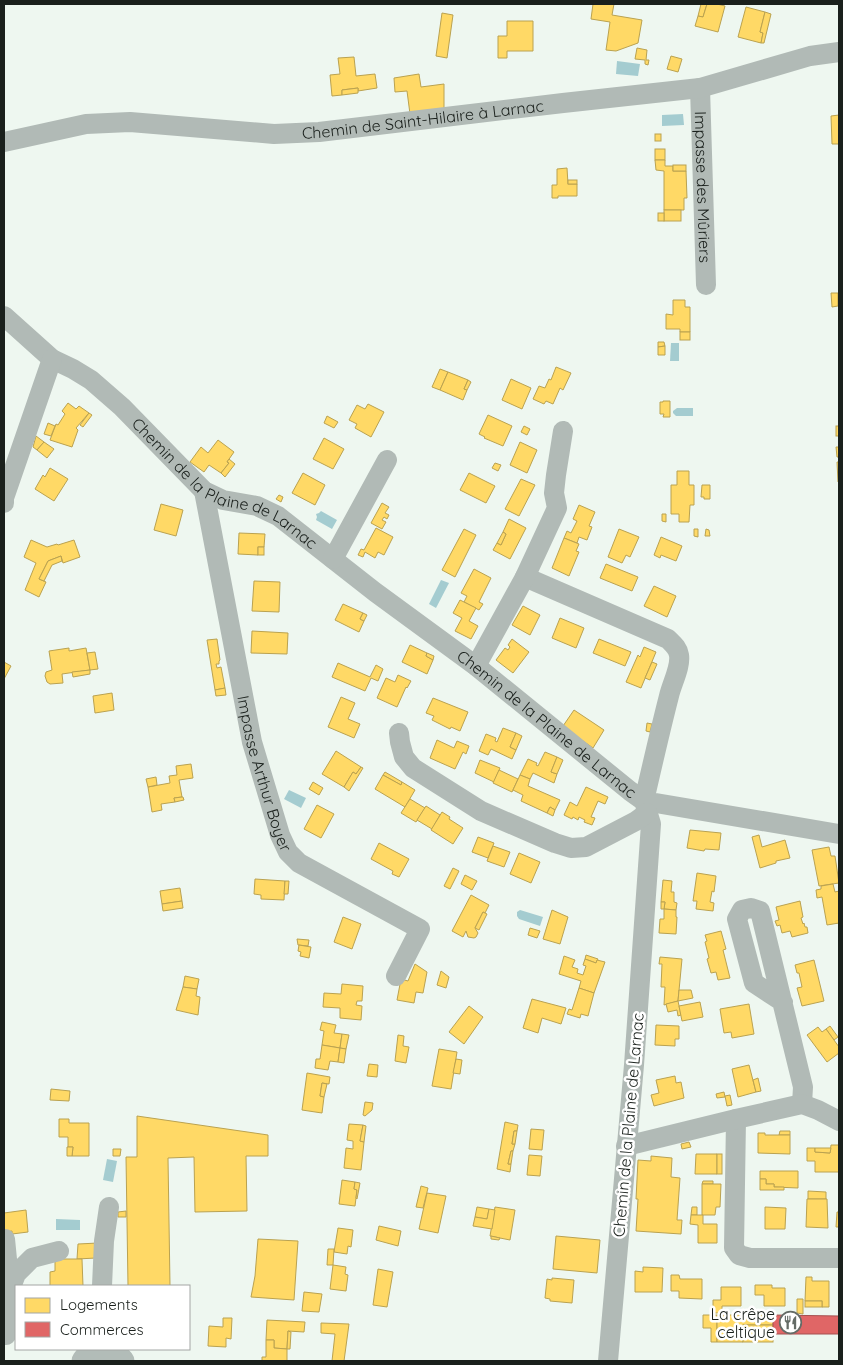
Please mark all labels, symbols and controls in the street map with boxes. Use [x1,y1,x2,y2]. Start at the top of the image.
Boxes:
street label: Chemin de Saint-Hilaire à Larnac [301,95,545,143]
street label: Impasse des Mûriers [691,111,715,263]
street label: Chemin de la Plaine de Larnac [128,413,321,553]
street label: Chemin de la Plaine de Larnac [453,646,640,802]
street label: Impasse Arthur Boyer [233,694,296,855]
street label: Chemin de la Plaine de Larnac [608,1012,648,1238]
legend [15,1285,190,1350]
text: Logements [60,1295,138,1314]
place label: La crêpe celtique [711,1304,775,1342]
restaurant icon: La crêpe celtique [779,1311,803,1335]
text: Commerces [60,1320,143,1339]

